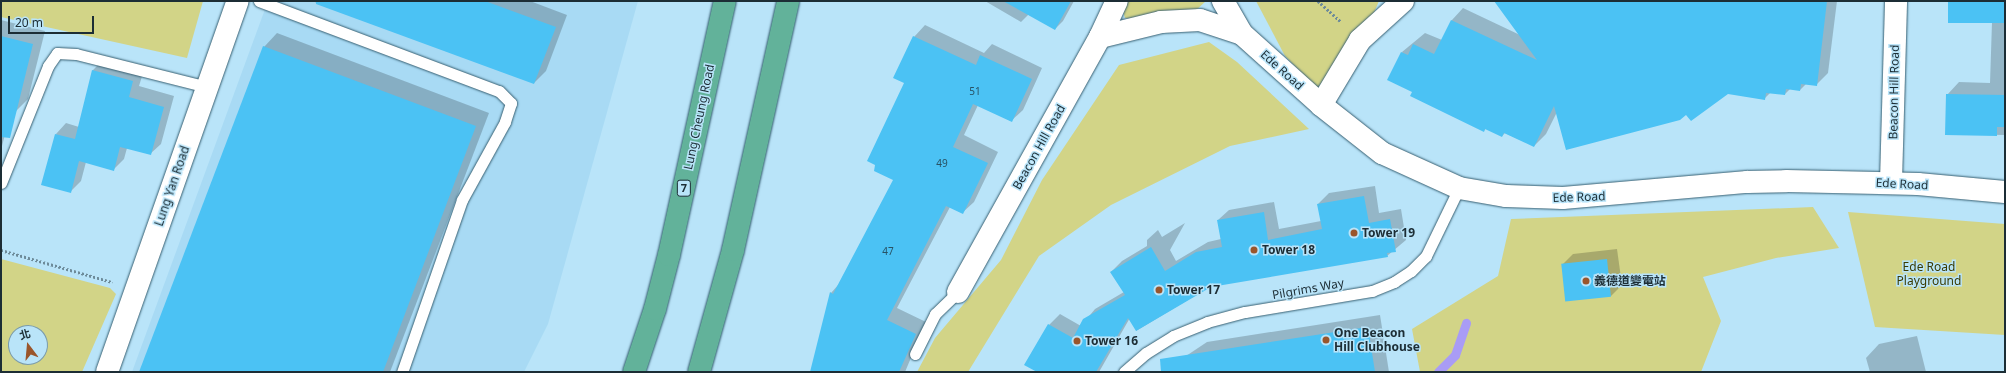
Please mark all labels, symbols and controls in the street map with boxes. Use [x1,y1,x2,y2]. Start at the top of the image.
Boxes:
scale bar [10,8,96,34]
text: 20 m [15,14,43,31]
street label: Beacon Hill Road [1886,44,1902,140]
street label: Ede Road [1258,47,1306,93]
street label: Lung Cheung Road [681,63,717,171]
house number: 51 [969,86,981,98]
street label: Beacon Hill Road [1010,102,1068,192]
street label: Lung Yan Road [152,144,192,228]
house number: 49 [936,158,948,170]
street label: Ede Road [1875,175,1929,193]
road number: 7 [676,179,692,197]
street label: Ede Road [1552,189,1606,205]
place label: Tower 19 [1362,226,1415,240]
marker: Tower 19 [1349,228,1359,238]
place label: Tower 18 [1262,243,1315,257]
marker: Tower 18 [1249,245,1259,255]
house number: 47 [882,246,894,258]
park label: Ede Road Playground [1897,260,1961,288]
place label: 義德道變電站 [1594,274,1666,288]
street label: Pilgrims Way [1271,276,1345,302]
marker: 義德道變電站 [1581,276,1591,286]
place label: Tower 17 [1167,283,1220,297]
marker: Tower 17 [1154,285,1164,295]
north arrow [8,325,48,365]
text: 北 [17,325,32,343]
place label: One Beacon Hill Clubhouse [1334,326,1420,354]
place label: Tower 16 [1085,334,1138,348]
marker: One Beacon Hill Clubhouse [1321,335,1331,345]
marker: Tower 16 [1072,336,1082,346]

